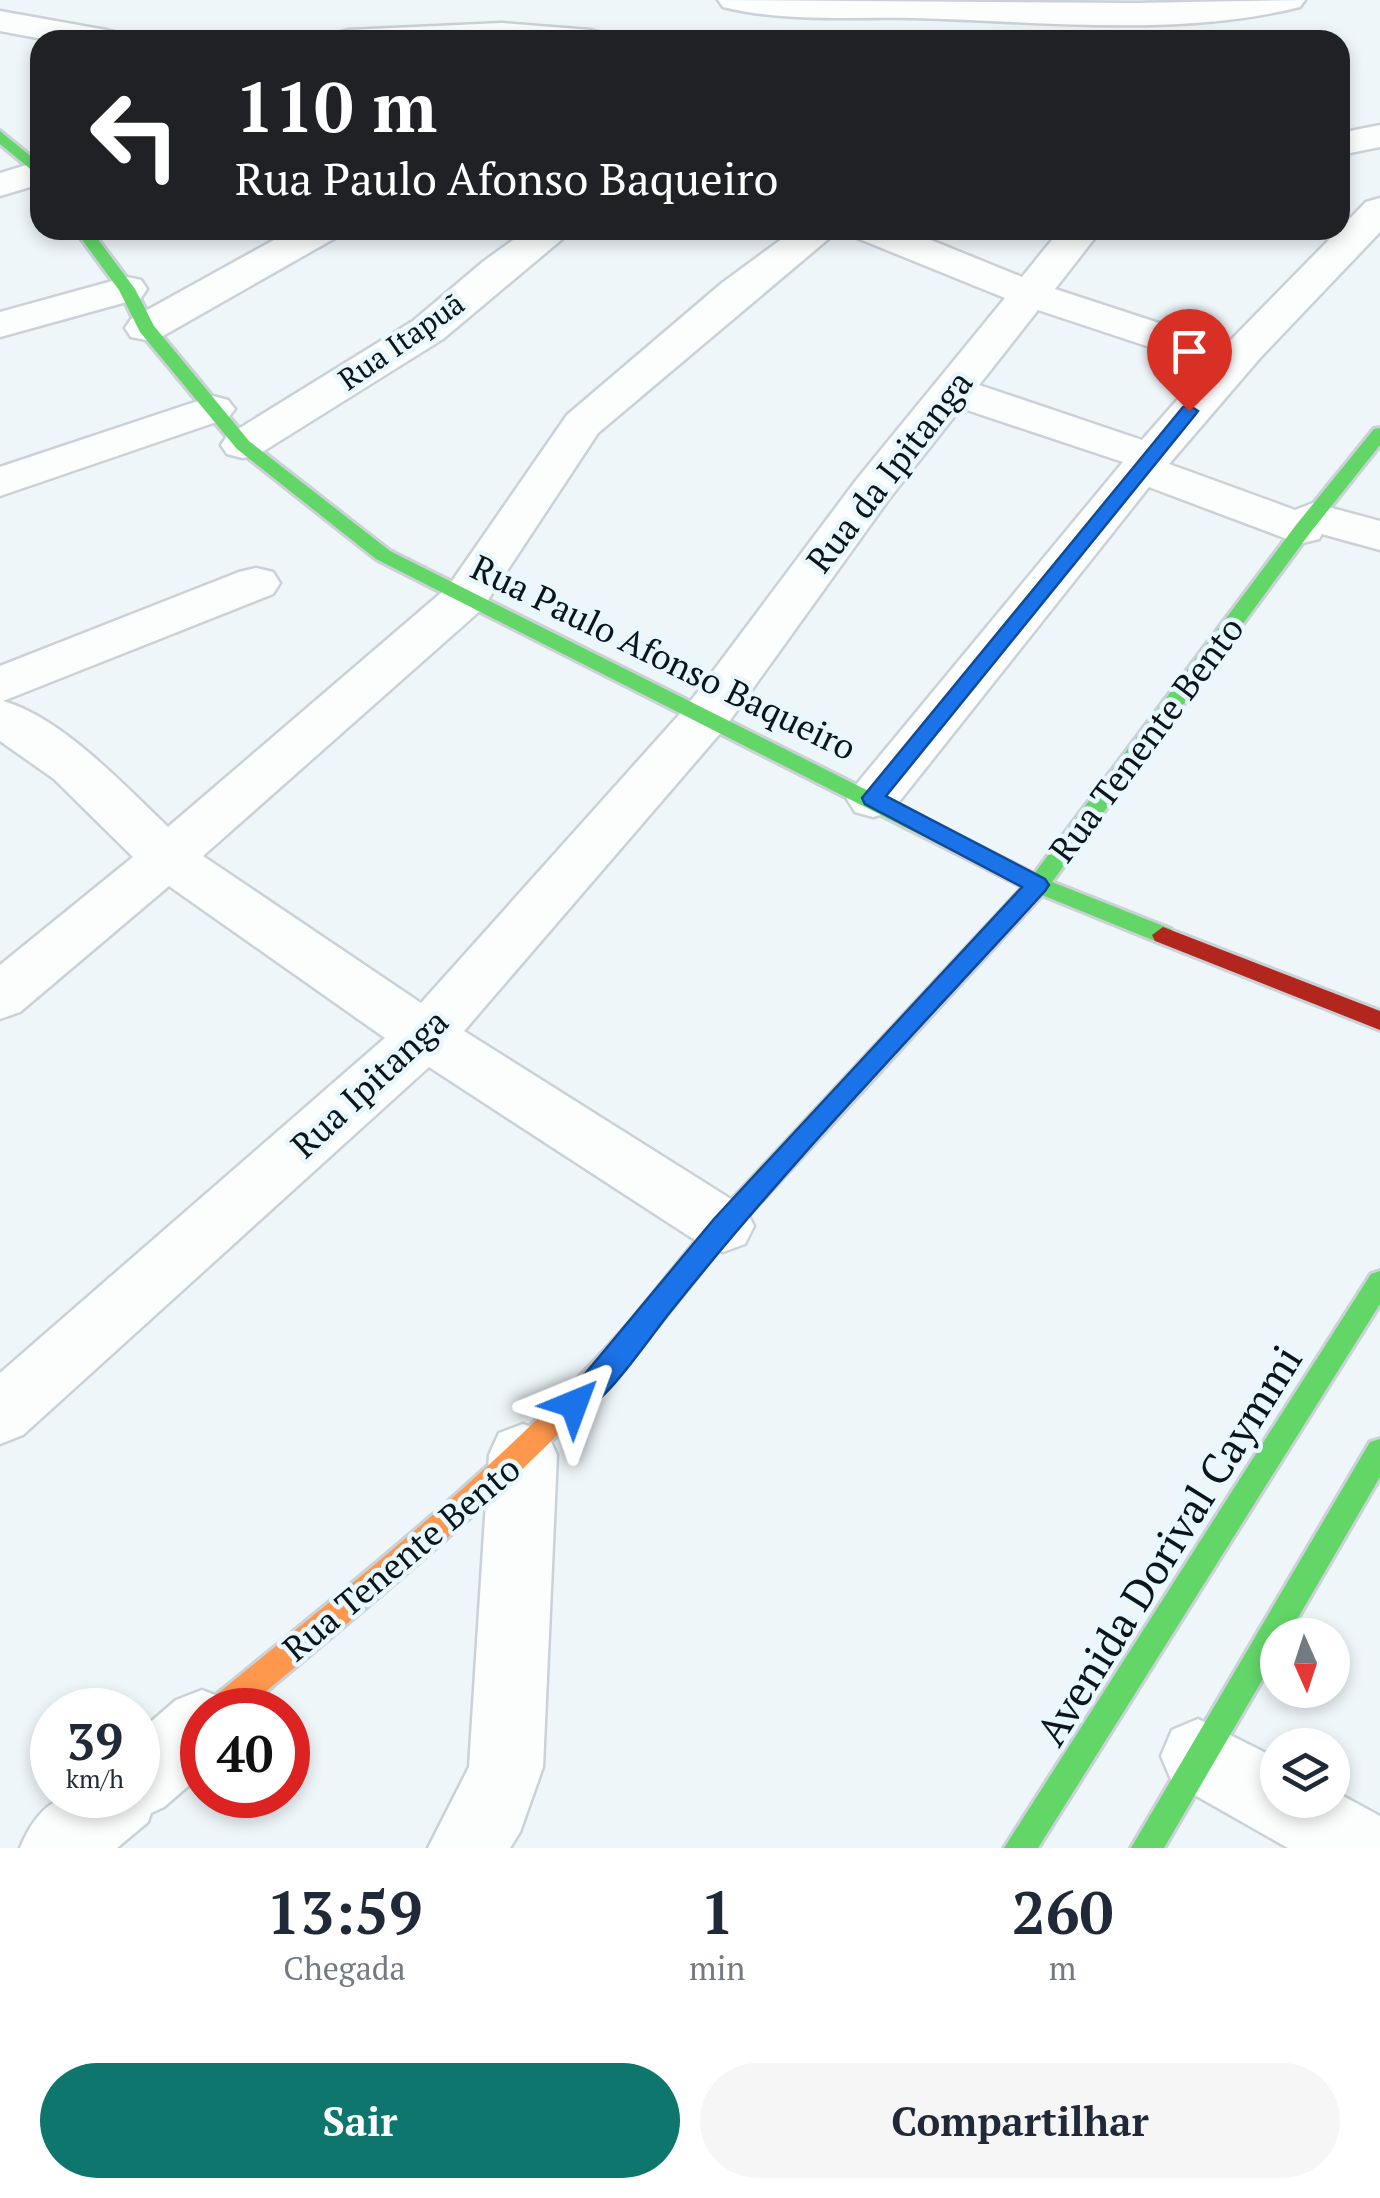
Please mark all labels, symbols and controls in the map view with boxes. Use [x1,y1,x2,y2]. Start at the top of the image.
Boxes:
text: 110 m [235,59,437,152]
icon: left [70,70,200,200]
text: Rua Paulo Afonso Baqueiro [235,148,778,208]
street label: Rua Itapuã [330,283,472,399]
pin [1147,309,1232,412]
icon: arrive [1162,324,1217,379]
street label: Rua da Ipitanga [796,361,982,581]
street label: Rua Paulo Afonso Baqueiro [464,544,864,770]
street label: Rua Tenente Bento [1039,607,1253,871]
street label: Rua Ipitanga [281,998,457,1168]
street label: Avenida Dorival Caymmi [1022,1335,1314,1755]
position arrow [522,1352,626,1456]
street label: Rua Tenente Bento [273,1445,529,1671]
north arrow [1260,1618,1350,1708]
map controls [1260,1618,1350,1818]
speed limit sign: 40 [180,1688,310,1818]
text: 39 [67,1708,123,1774]
button: layers [1260,1728,1350,1818]
text: km/h [66,1762,124,1795]
text: 13:59 [266,1872,423,1951]
text: 1 [700,1872,734,1951]
text: 260 [1012,1872,1114,1951]
text: Chegada [283,1947,406,1989]
text: min [689,1947,745,1989]
text: m [1049,1947,1076,1989]
button: Sair [40,2063,680,2178]
button: Compartilhar [700,2063,1340,2178]

